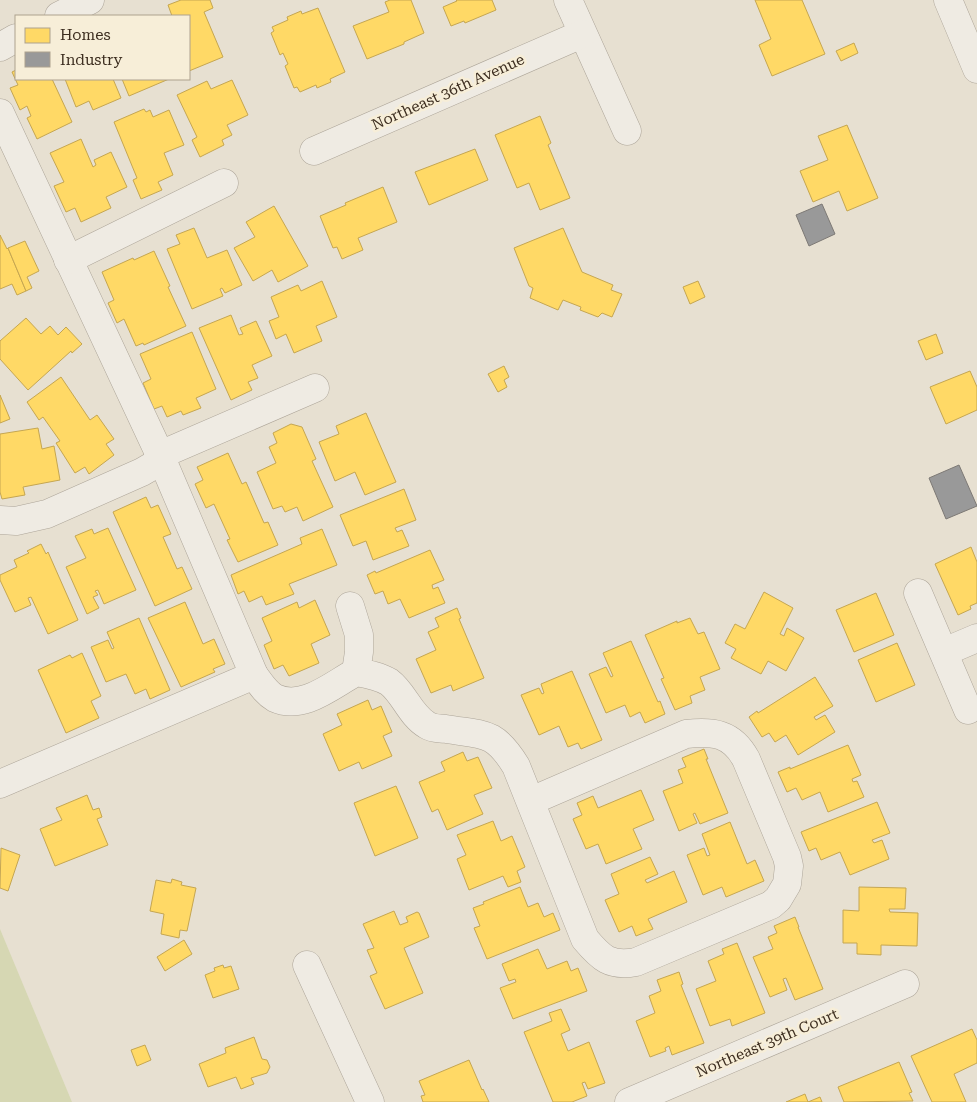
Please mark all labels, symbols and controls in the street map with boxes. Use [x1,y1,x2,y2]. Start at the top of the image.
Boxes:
legend [15,15,190,80]
text: Homes [60,26,111,44]
street label: Northeast 36th Avenue [369,50,527,134]
text: Industry [60,51,122,69]
street label: Northeast 39th Court [693,1005,841,1081]

